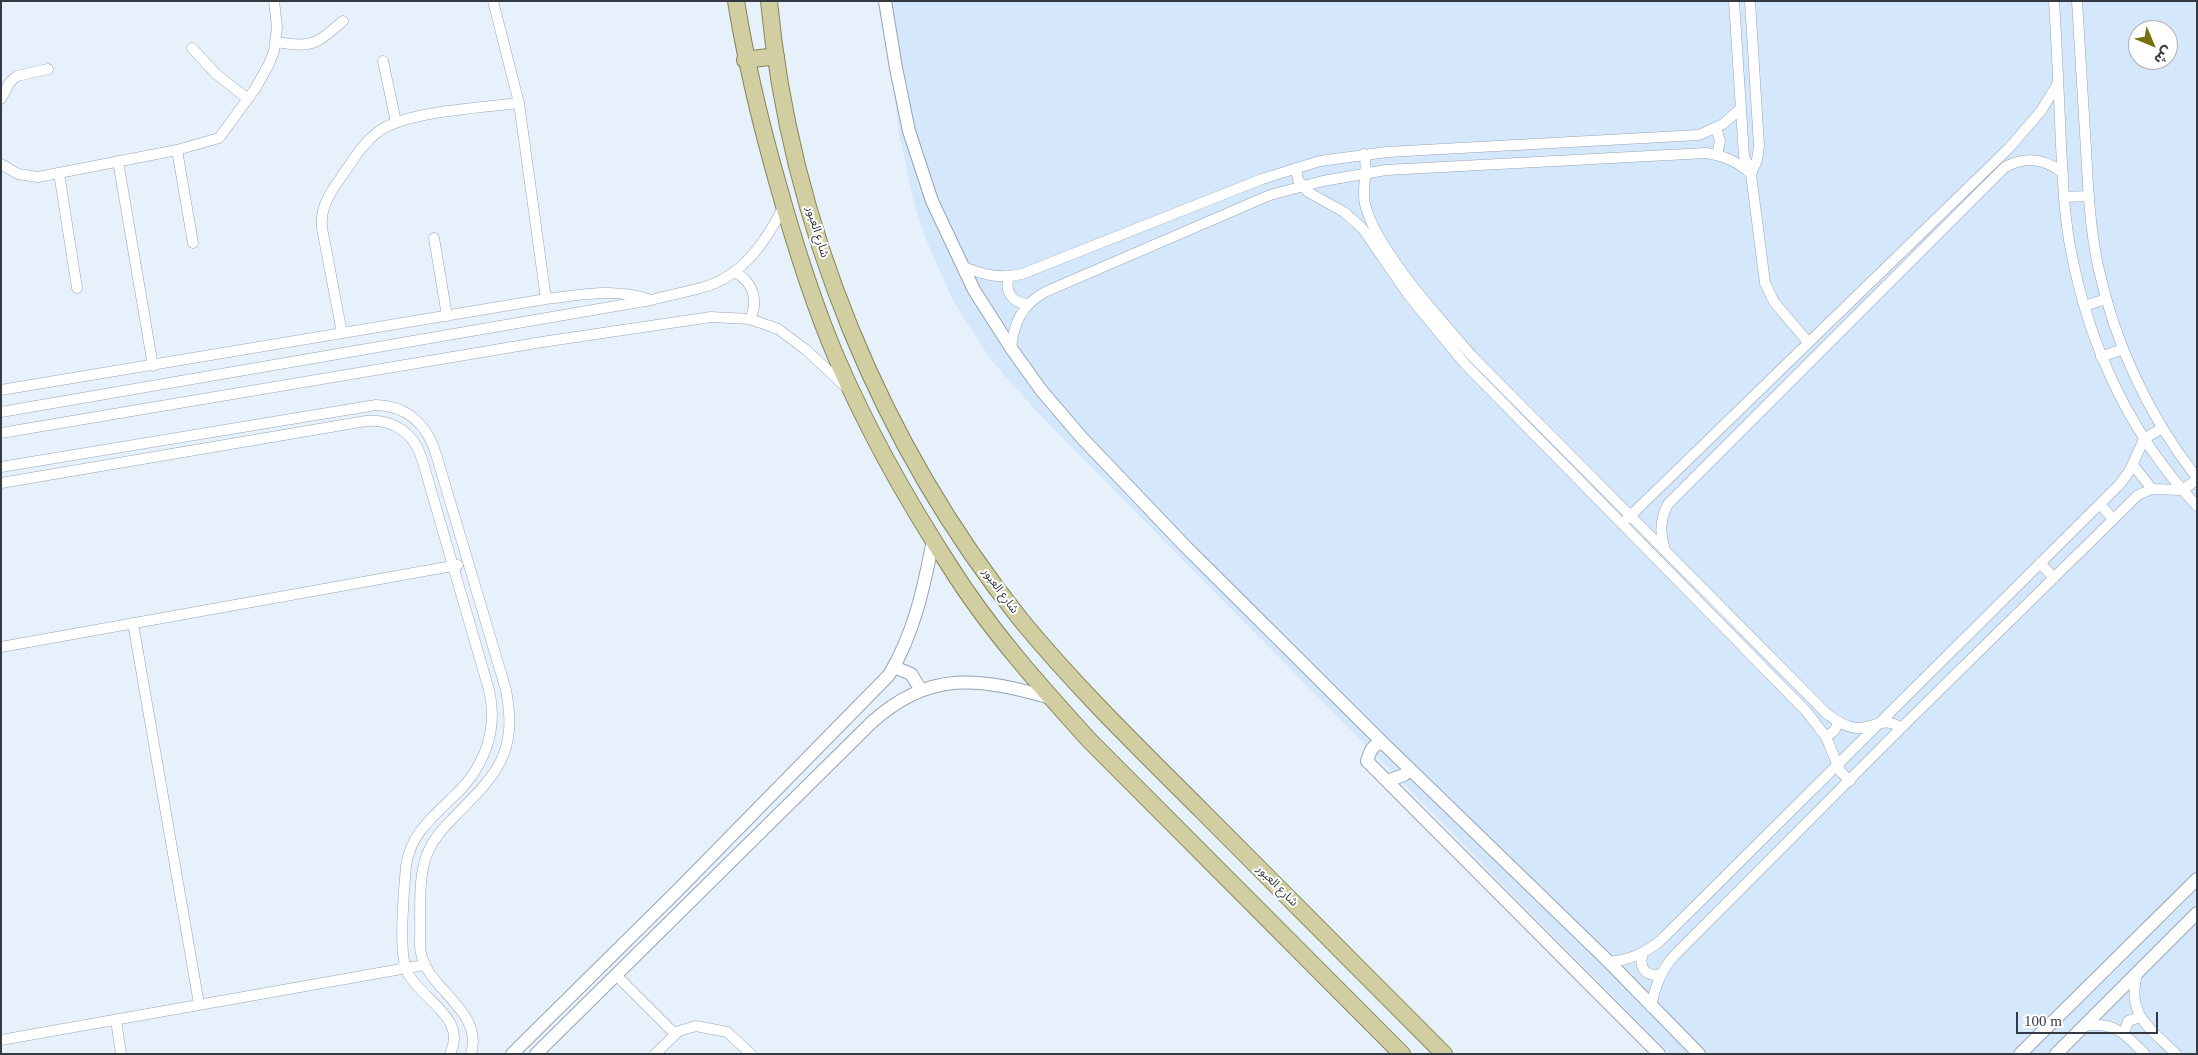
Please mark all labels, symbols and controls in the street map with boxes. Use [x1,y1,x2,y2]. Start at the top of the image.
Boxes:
north arrow [2128,20,2178,70]
text: ش [2151,43,2175,67]
street label: شارع العبور [802,205,832,259]
street label: شارع العبور [979,565,1021,617]
street label: شارع العبور [1253,862,1301,910]
scale bar [2018,1002,2160,1034]
text: 100 m [2024,1013,2062,1029]

